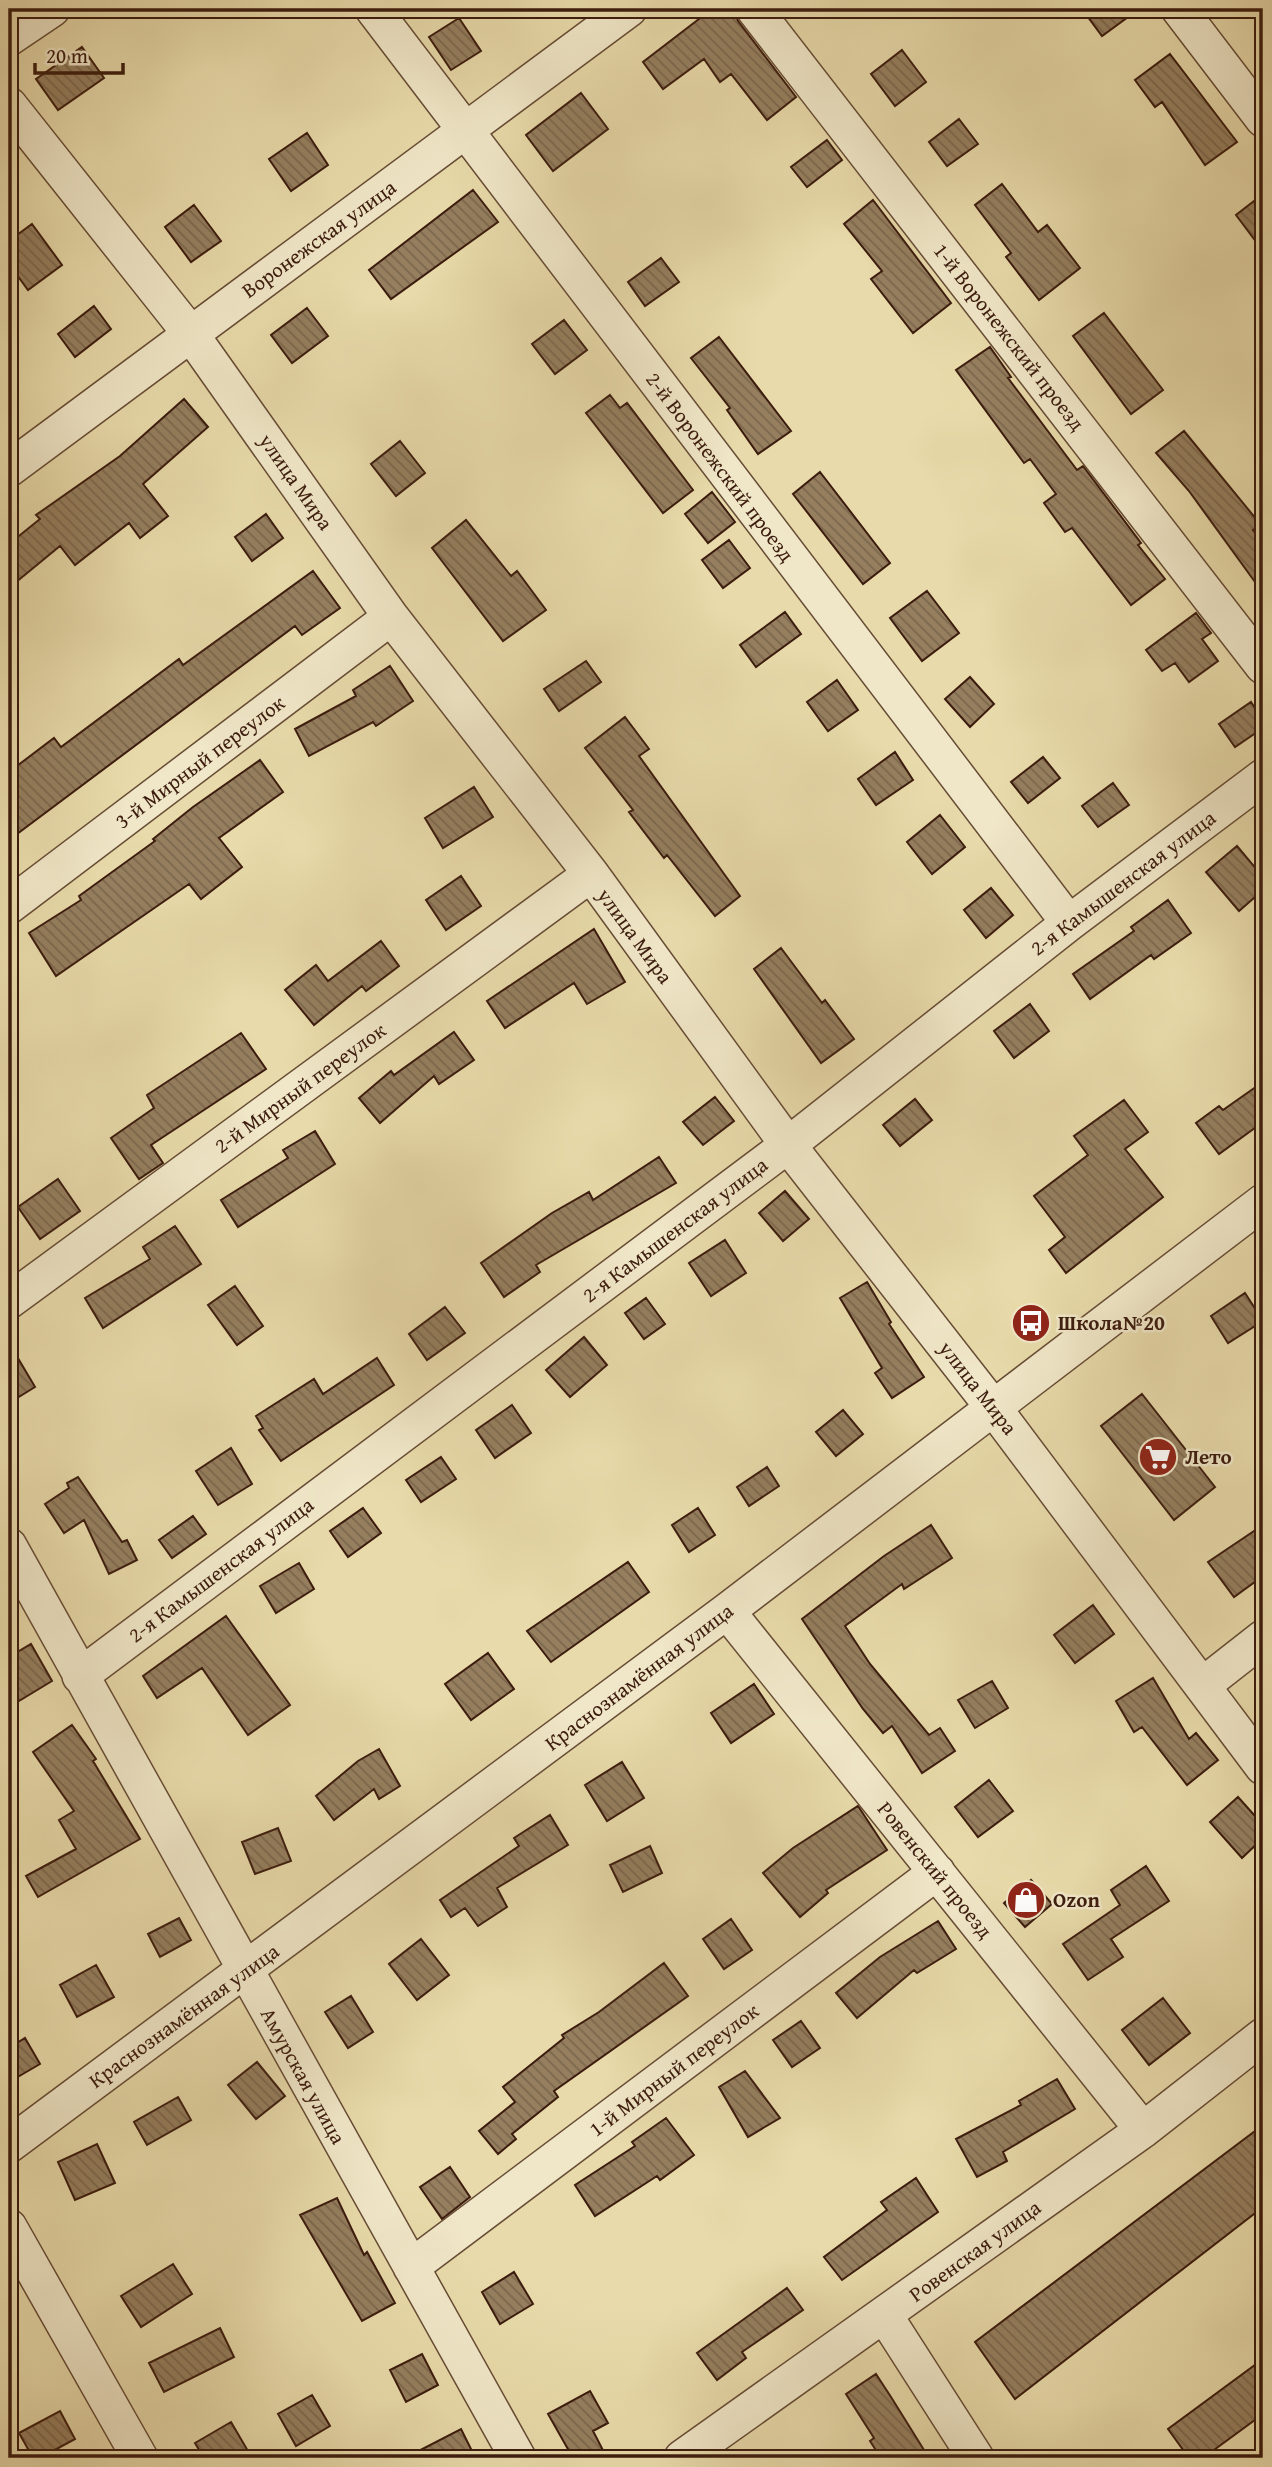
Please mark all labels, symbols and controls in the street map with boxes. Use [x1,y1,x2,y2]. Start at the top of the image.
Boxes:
scale bar [35,32,122,76]
text: 20 m [46,40,88,71]
street label: Воронежская улица [235,172,402,305]
street label: 1-й Воронежский проезд [926,236,1093,438]
street label: 2-й Воронежский проезд [639,365,803,569]
street label: улица Мира [251,426,341,536]
street label: 3-й Мирный переулок [108,687,291,836]
street label: 2-я Камышенская улица [1023,802,1222,963]
street label: улица Мира [589,881,681,990]
street label: 2-й Мирный переулок [207,1015,392,1161]
street label: 2-я Камышенская улица [575,1149,774,1310]
bus stop icon: Школа№20 [1010,1302,1052,1344]
place label: Школа№20 [1058,1307,1165,1338]
street label: улица Мира [931,1333,1025,1441]
supermarket icon: Лето [1137,1436,1179,1478]
place label: Лето [1185,1441,1232,1472]
street label: 2-я Камышенская улица [121,1489,320,1650]
street label: Краснознамённая улица [538,1595,739,1758]
street label: Ровенский проезд [870,1794,1001,1945]
shop icon: Ozon [1005,1879,1047,1921]
place label: Ozon [1053,1884,1100,1915]
street label: Краснознамённая улица [82,1936,285,2095]
street label: 1-й Мирный переулок [582,1995,765,2144]
street label: Амурская улица [253,2002,354,2150]
street label: Ровенская улица [902,2192,1047,2309]

